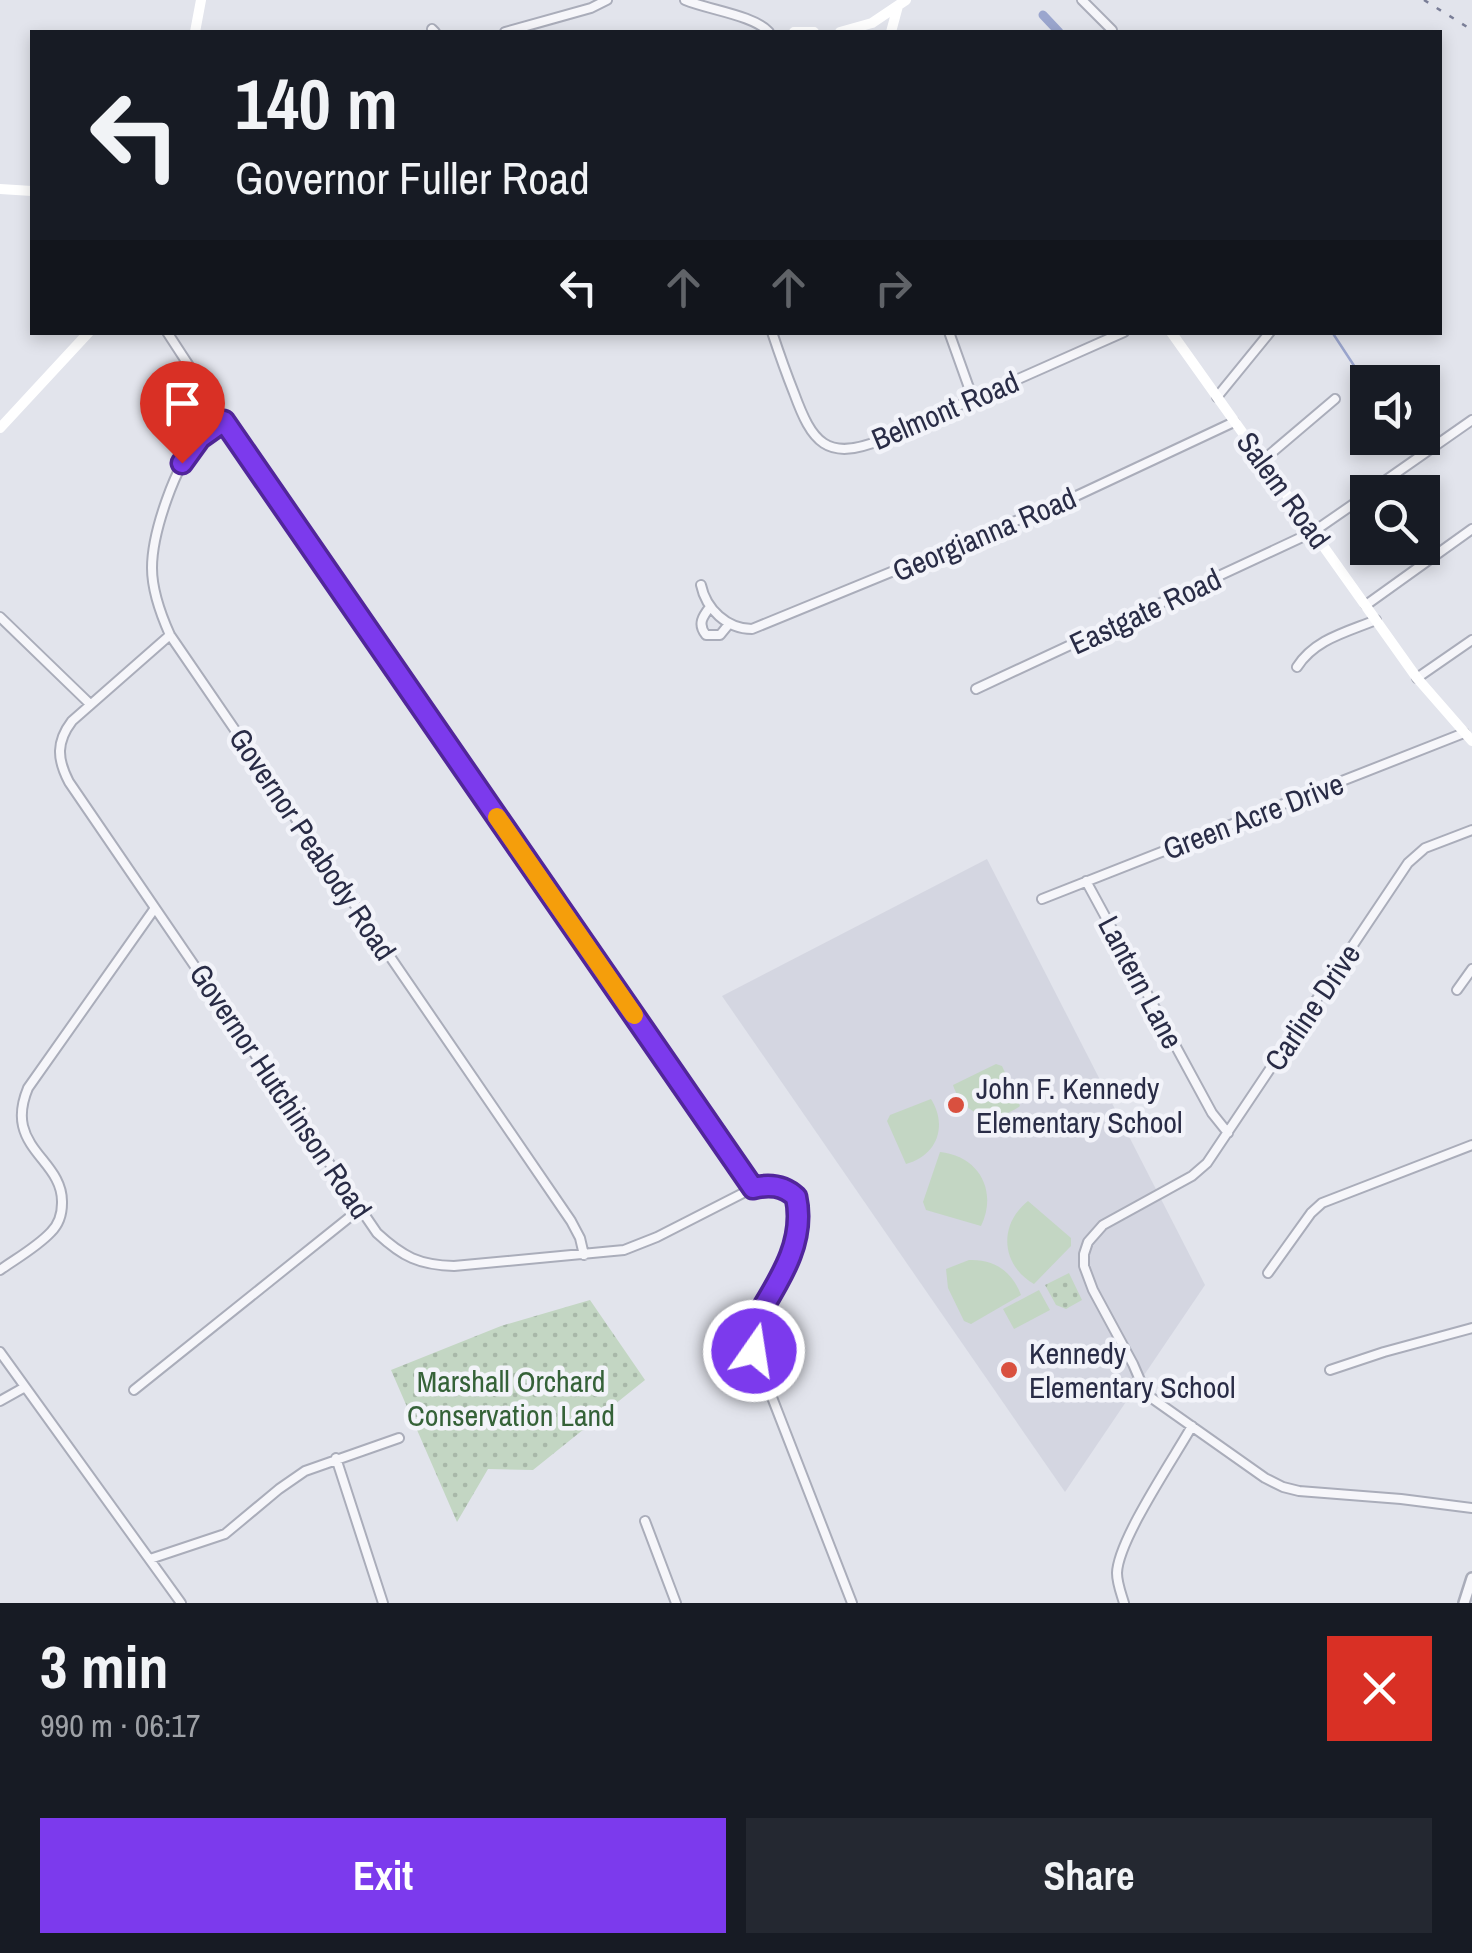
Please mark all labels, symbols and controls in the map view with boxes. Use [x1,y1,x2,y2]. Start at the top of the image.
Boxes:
text: 140 m [235,57,398,151]
icon: left [70,70,200,200]
text: Governor Fuller Road [235,147,590,208]
icon: left [551,260,606,315]
icon: ahead [656,260,711,315]
icon: ahead [761,260,816,315]
icon: right [866,260,921,315]
pin [140,361,225,464]
street label: Belmont Road [865,361,1025,459]
map controls [1350,365,1440,565]
button: sound [1350,365,1440,455]
icon: arrive [155,376,210,431]
street label: Salem Road [1228,423,1340,557]
button: search [1350,475,1440,565]
street label: Georgianna Road [886,477,1082,591]
street label: Eastgate Road [1063,558,1227,664]
street label: Governor Peabody Road [220,720,406,968]
street label: Green Acre Drive [1157,763,1349,869]
street label: Lantern Lane [1089,909,1193,1055]
street label: Carline Drive [1255,936,1369,1078]
street label: Governor Hutchinson Road [181,956,381,1226]
place label: John F. Kennedy Elementary School [976,1068,1182,1142]
marker: John F. Kennedy Elementary School [945,1094,967,1116]
position arrow [702,1299,806,1403]
place label: Kennedy Elementary School [1029,1333,1235,1407]
marker: Kennedy Elementary School [998,1359,1020,1381]
park label: Marshall Orchard Conservation Land [407,1361,615,1435]
text: 3 min [40,1626,169,1707]
button: close [1327,1636,1432,1741]
text: 990 m · 06:17 [40,1704,200,1747]
button: Exit [40,1818,726,1933]
button: Share [746,1818,1432,1933]

